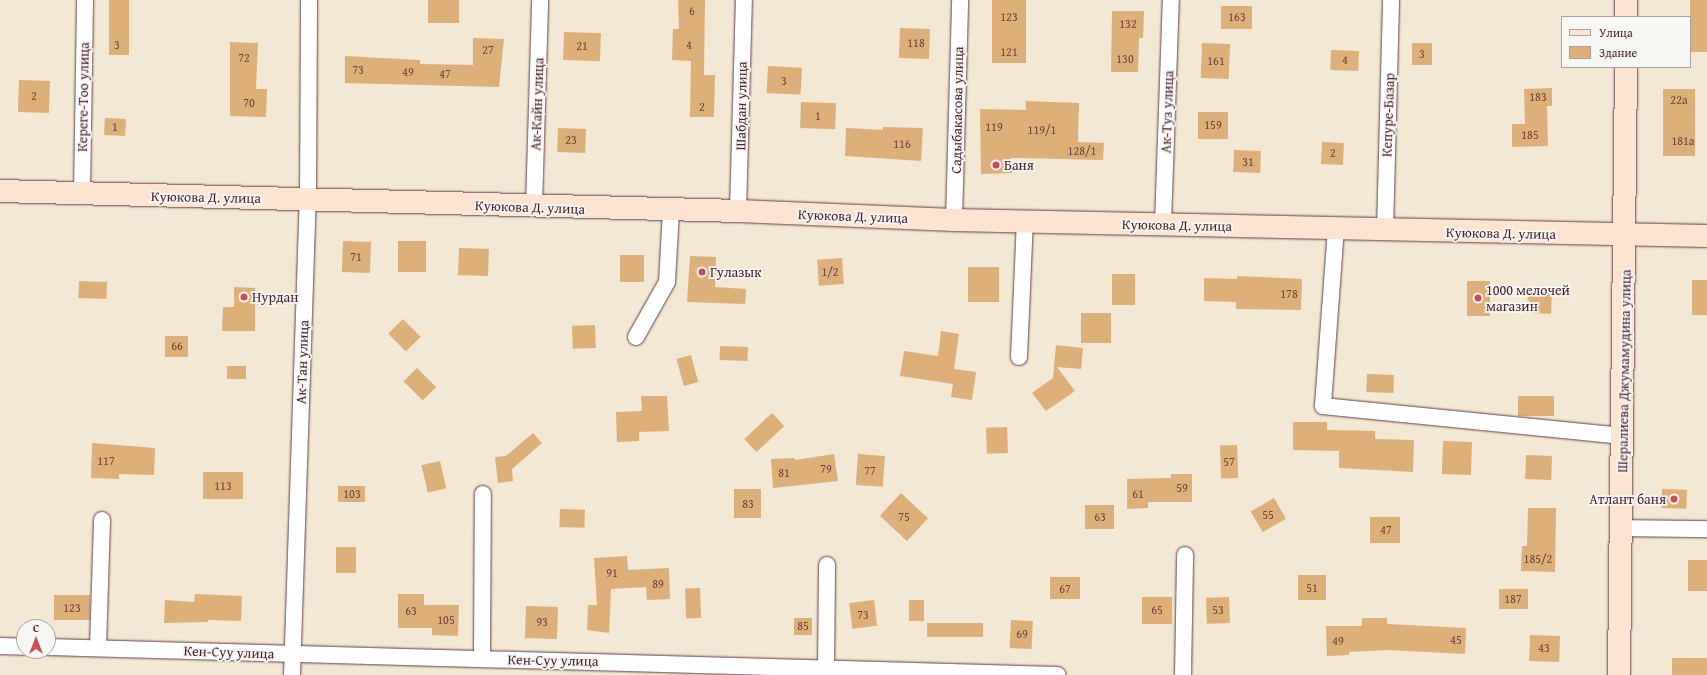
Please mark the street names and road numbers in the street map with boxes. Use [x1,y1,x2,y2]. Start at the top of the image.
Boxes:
street label: Кереге-Тоо улица [74,42,92,152]
street label: Садыбакасова улица [947,46,967,174]
street label: Ак-Кайн улица [527,57,547,151]
street label: Шабдан улица [732,61,750,151]
street label: Ак-Туз улица [1157,70,1177,154]
street label: Кепуре-Базар [1378,73,1398,157]
street label: Куюкова Д. улица [151,188,261,206]
street label: Куюкова Д. улица [475,197,585,217]
street label: Куюкова Д. улица [798,206,908,226]
street label: Куюкова Д. улица [1122,216,1232,234]
street label: Куюкова Д. улица [1446,224,1556,242]
street label: Шералиева Джумамудина улица [1614,269,1634,473]
street label: Ак-Тан улица [292,320,312,404]
street label: Кен-Суу улица [183,642,275,662]
street label: Кен-Суу улица [507,651,599,669]

